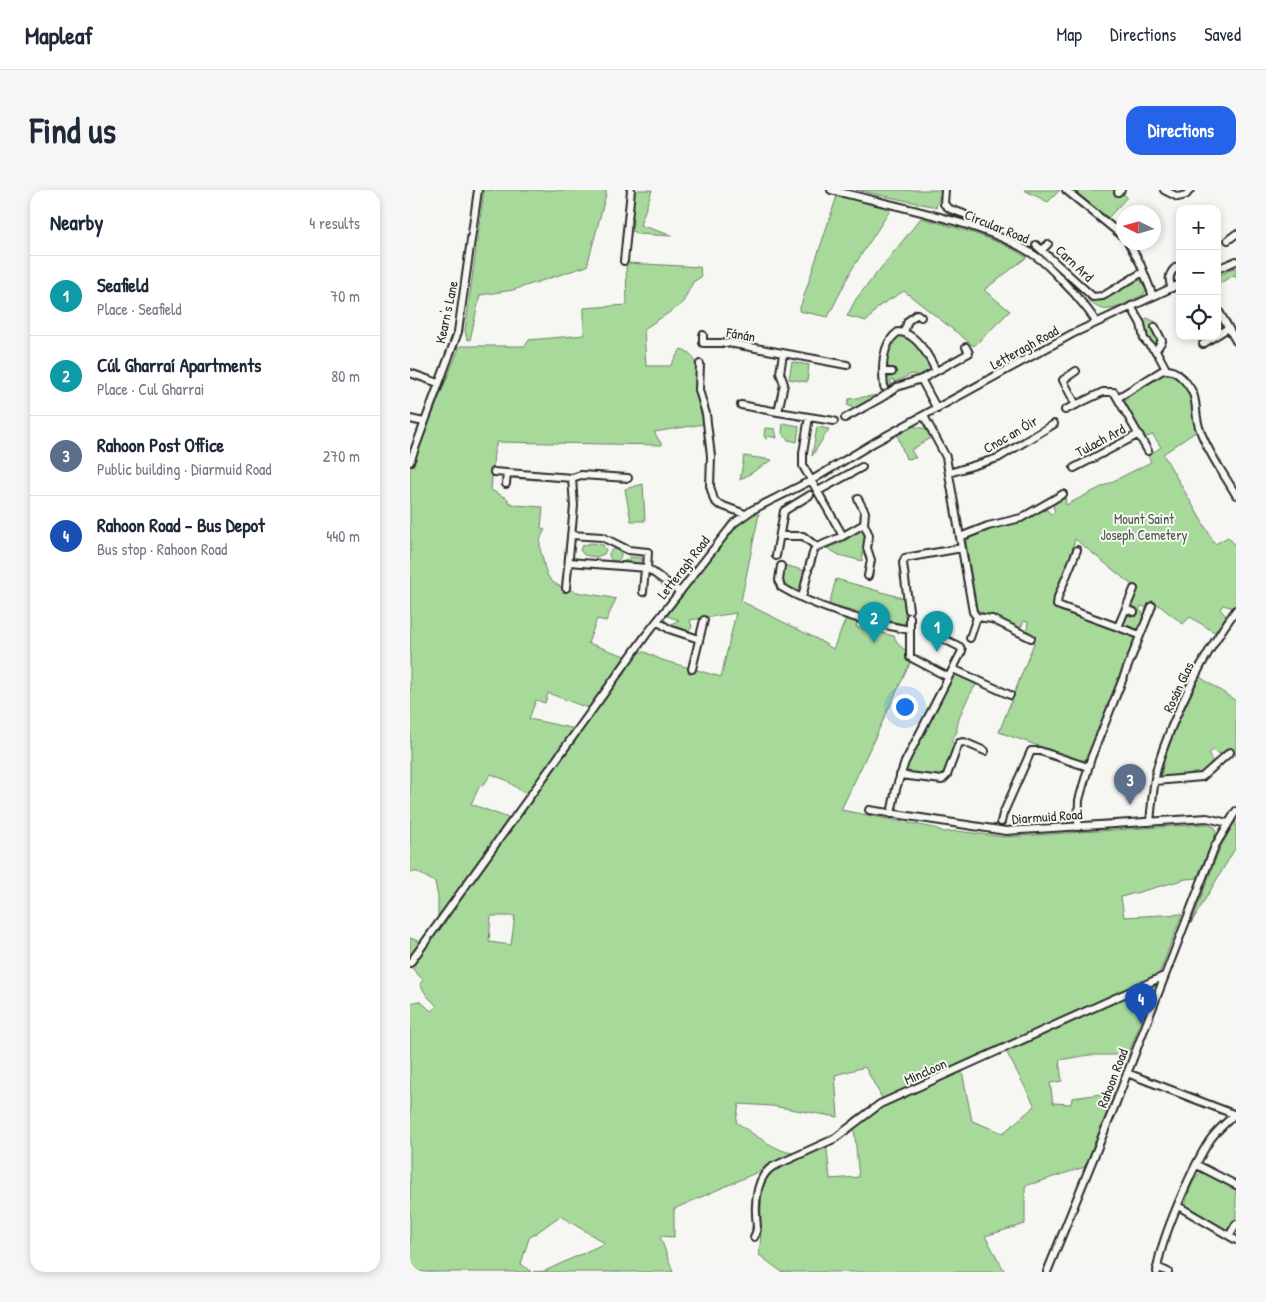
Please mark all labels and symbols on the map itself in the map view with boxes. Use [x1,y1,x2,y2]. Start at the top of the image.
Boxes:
street label: Circular Road [962,204,1033,248]
north arrow [1116,205,1161,250]
street label: Carn Ard [1052,240,1099,286]
street label: Kearn's Lane [430,279,462,345]
street label: Letteragh Road [987,320,1062,374]
street label: Fánán [724,322,757,346]
street label: Cnoc an Óir [979,411,1041,457]
street label: Tulach Ard [1072,419,1129,461]
park label: Mount Saint Joseph Cemetery [1101,509,1188,545]
street label: Letteragh Road [652,531,715,603]
pin: 2 [858,602,890,643]
pin: 1 [921,611,953,652]
street label: Rosán Glas [1158,659,1198,715]
your location [892,694,918,720]
pin: 3 [1114,764,1146,805]
street label: Diarmuid Road [1011,804,1083,828]
pin: 4 [1125,983,1157,1024]
street label: Rahoon Road [1092,1045,1132,1110]
street label: Mincloon [901,1053,949,1089]

